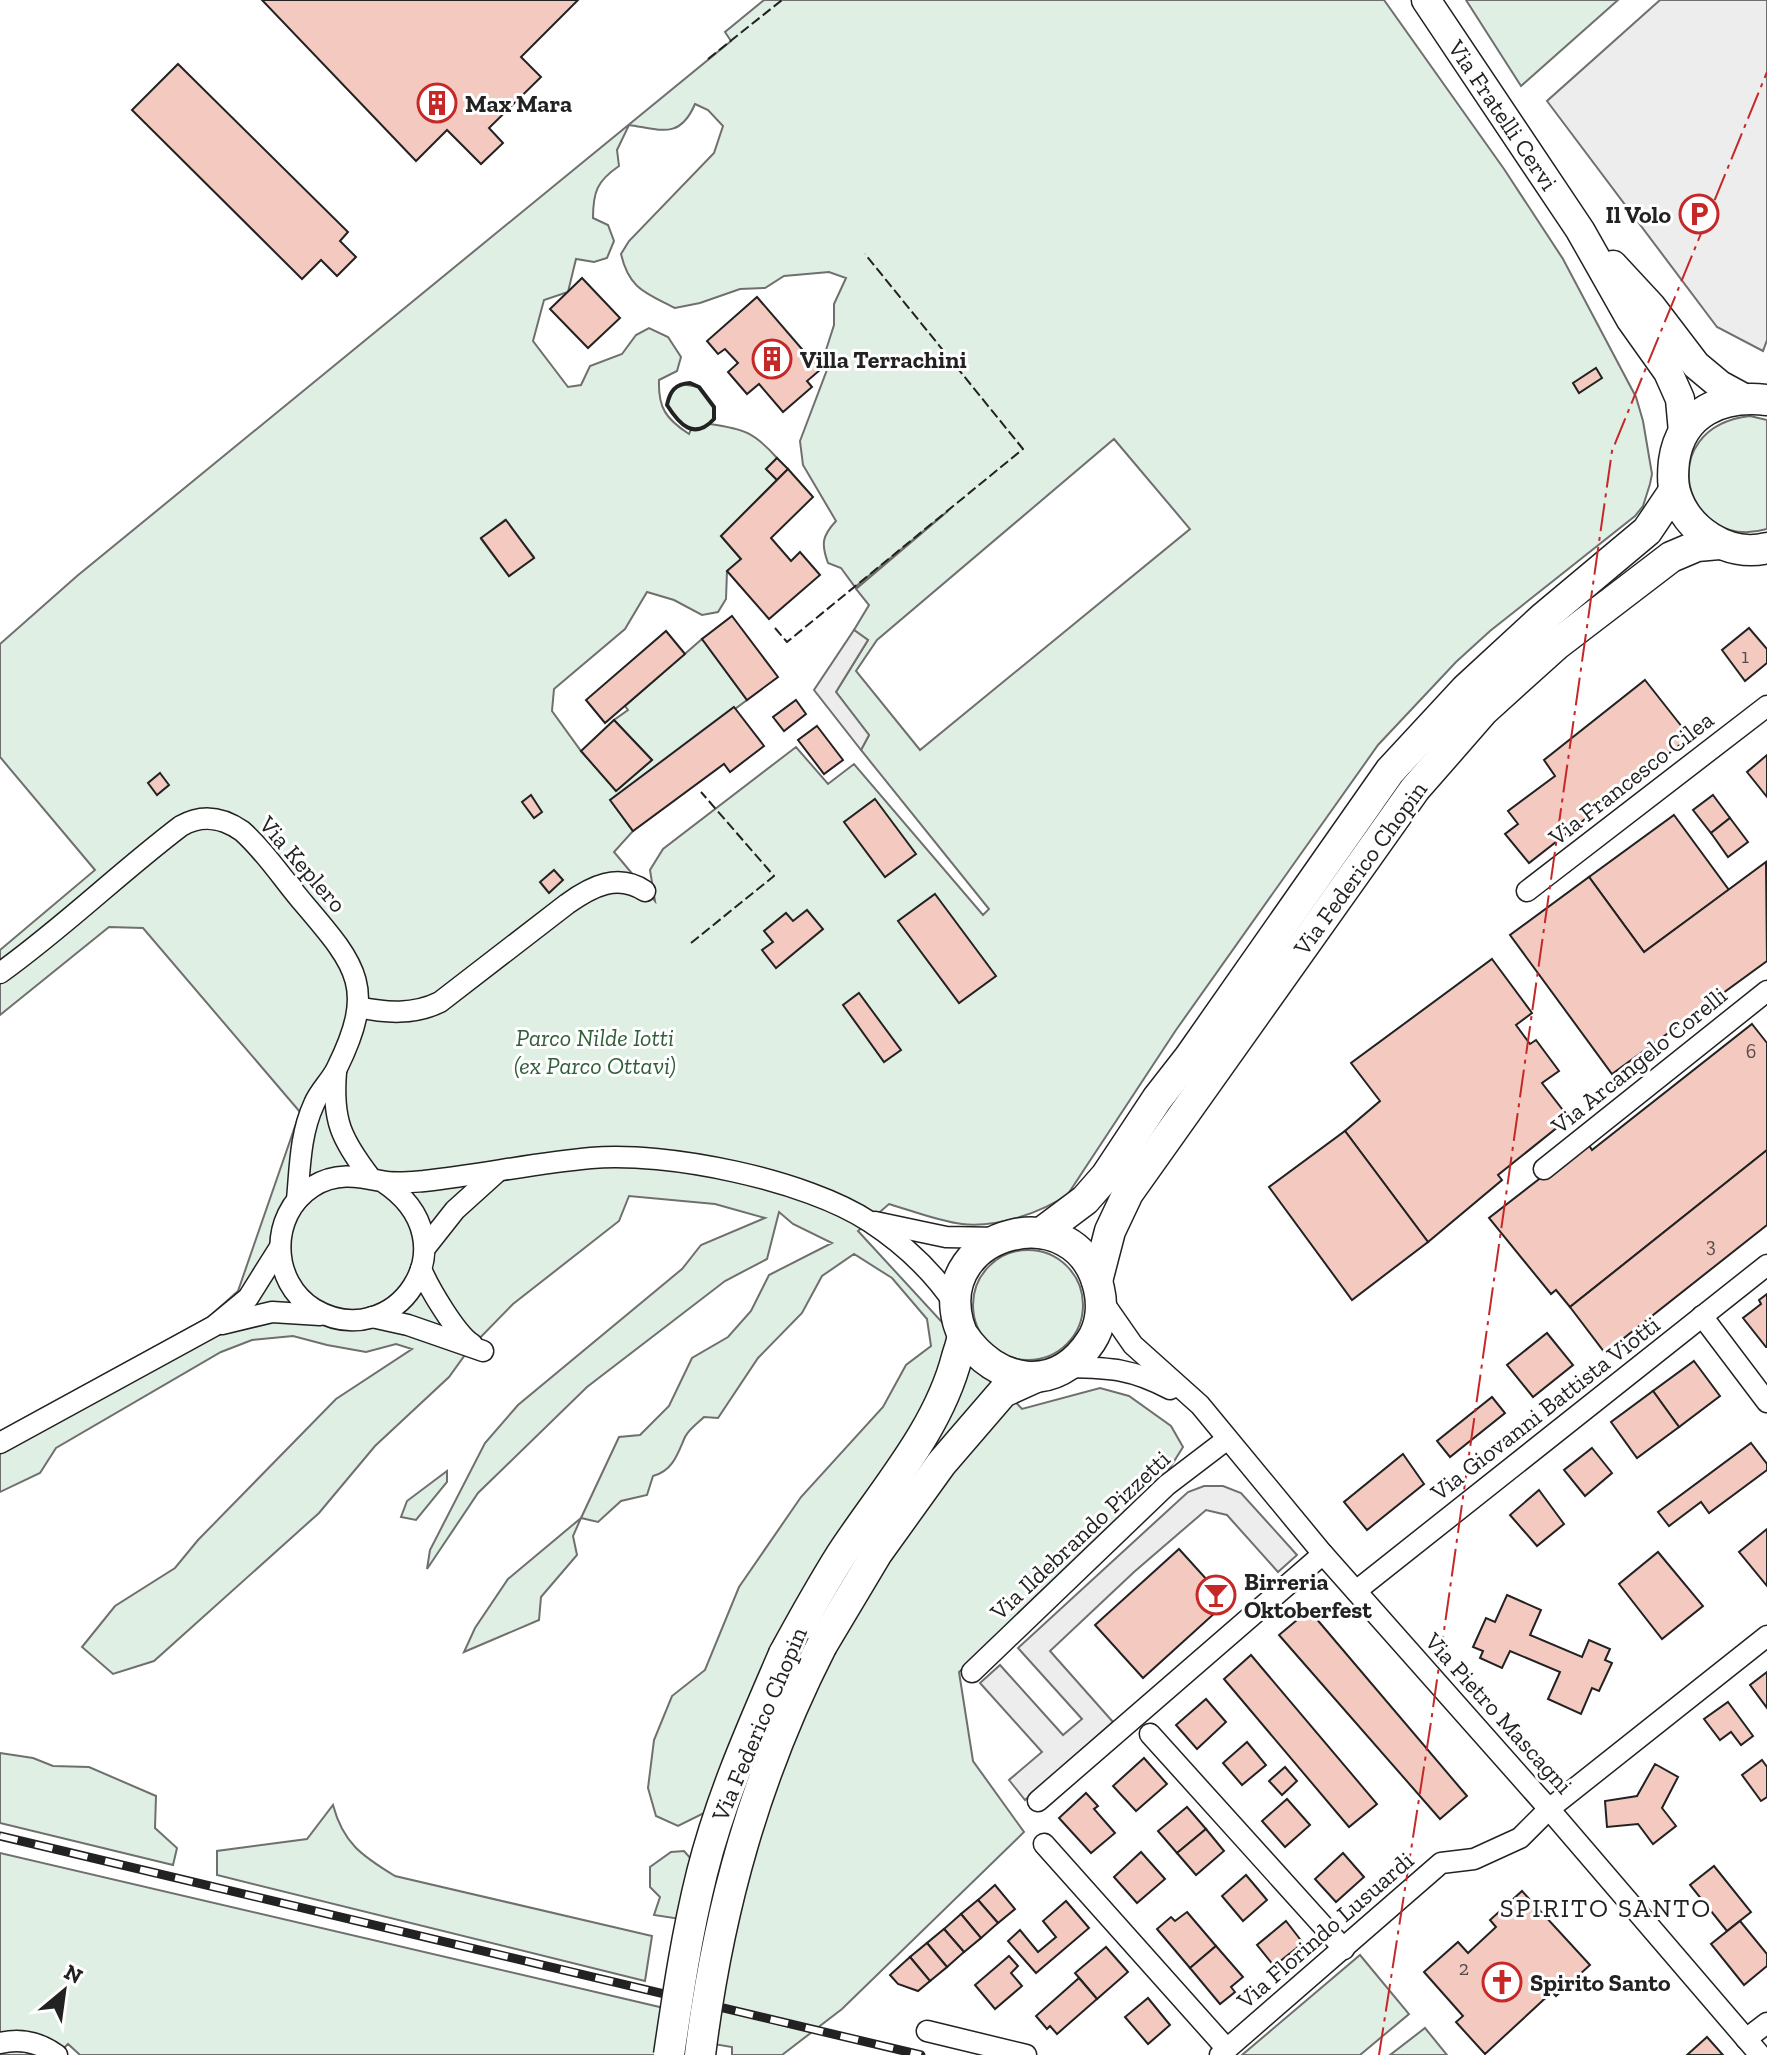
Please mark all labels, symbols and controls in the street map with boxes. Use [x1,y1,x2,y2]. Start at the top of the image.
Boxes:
street label: Via Fratelli Cervi [1442,34,1564,196]
building icon: Max Mara [416,82,458,124]
place label: Max Mara [465,89,572,118]
parking icon: Il Volo [1678,193,1720,235]
place label: Il Volo [1605,200,1671,229]
building icon: Villa Terrachini [751,338,793,380]
place label: Villa Terrachini [800,345,967,374]
house number: 1 [1741,644,1749,668]
street label: Via Francesco Cilea [1542,704,1719,852]
street label: Via Federico Chopin [1287,775,1433,961]
street label: Via Keplero [253,809,353,918]
street label: Via Arcangelo Corelli [1545,980,1733,1140]
park label: Parco Nilde Iotti (ex Parco Ottavi) [514,1023,676,1080]
house number: 6 [1746,1039,1756,1063]
house number: 3 [1706,1233,1716,1257]
street label: Via Giovanni Battista Viotti [1424,1309,1665,1507]
street label: Via Ildebrando Pizzetti [983,1444,1176,1626]
place label: Birreria Oktoberfest [1244,1567,1372,1624]
bar icon: Birreria Oktoberfest [1195,1574,1237,1616]
street label: Via Federico Chopin [705,1622,813,1826]
street label: Via Pietro Mascagni [1418,1626,1579,1800]
street label: Via Florindo Lusuardi [1230,1845,1419,2015]
district label: SPIRITO SANTO [1500,1892,1712,1924]
north arrow [24,1951,104,2031]
house number: 2 [1459,1956,1469,1980]
text: N [60,1958,88,1990]
church icon: Spirito Santo [1481,1961,1523,2003]
place label: Spirito Santo [1530,1968,1671,1997]

